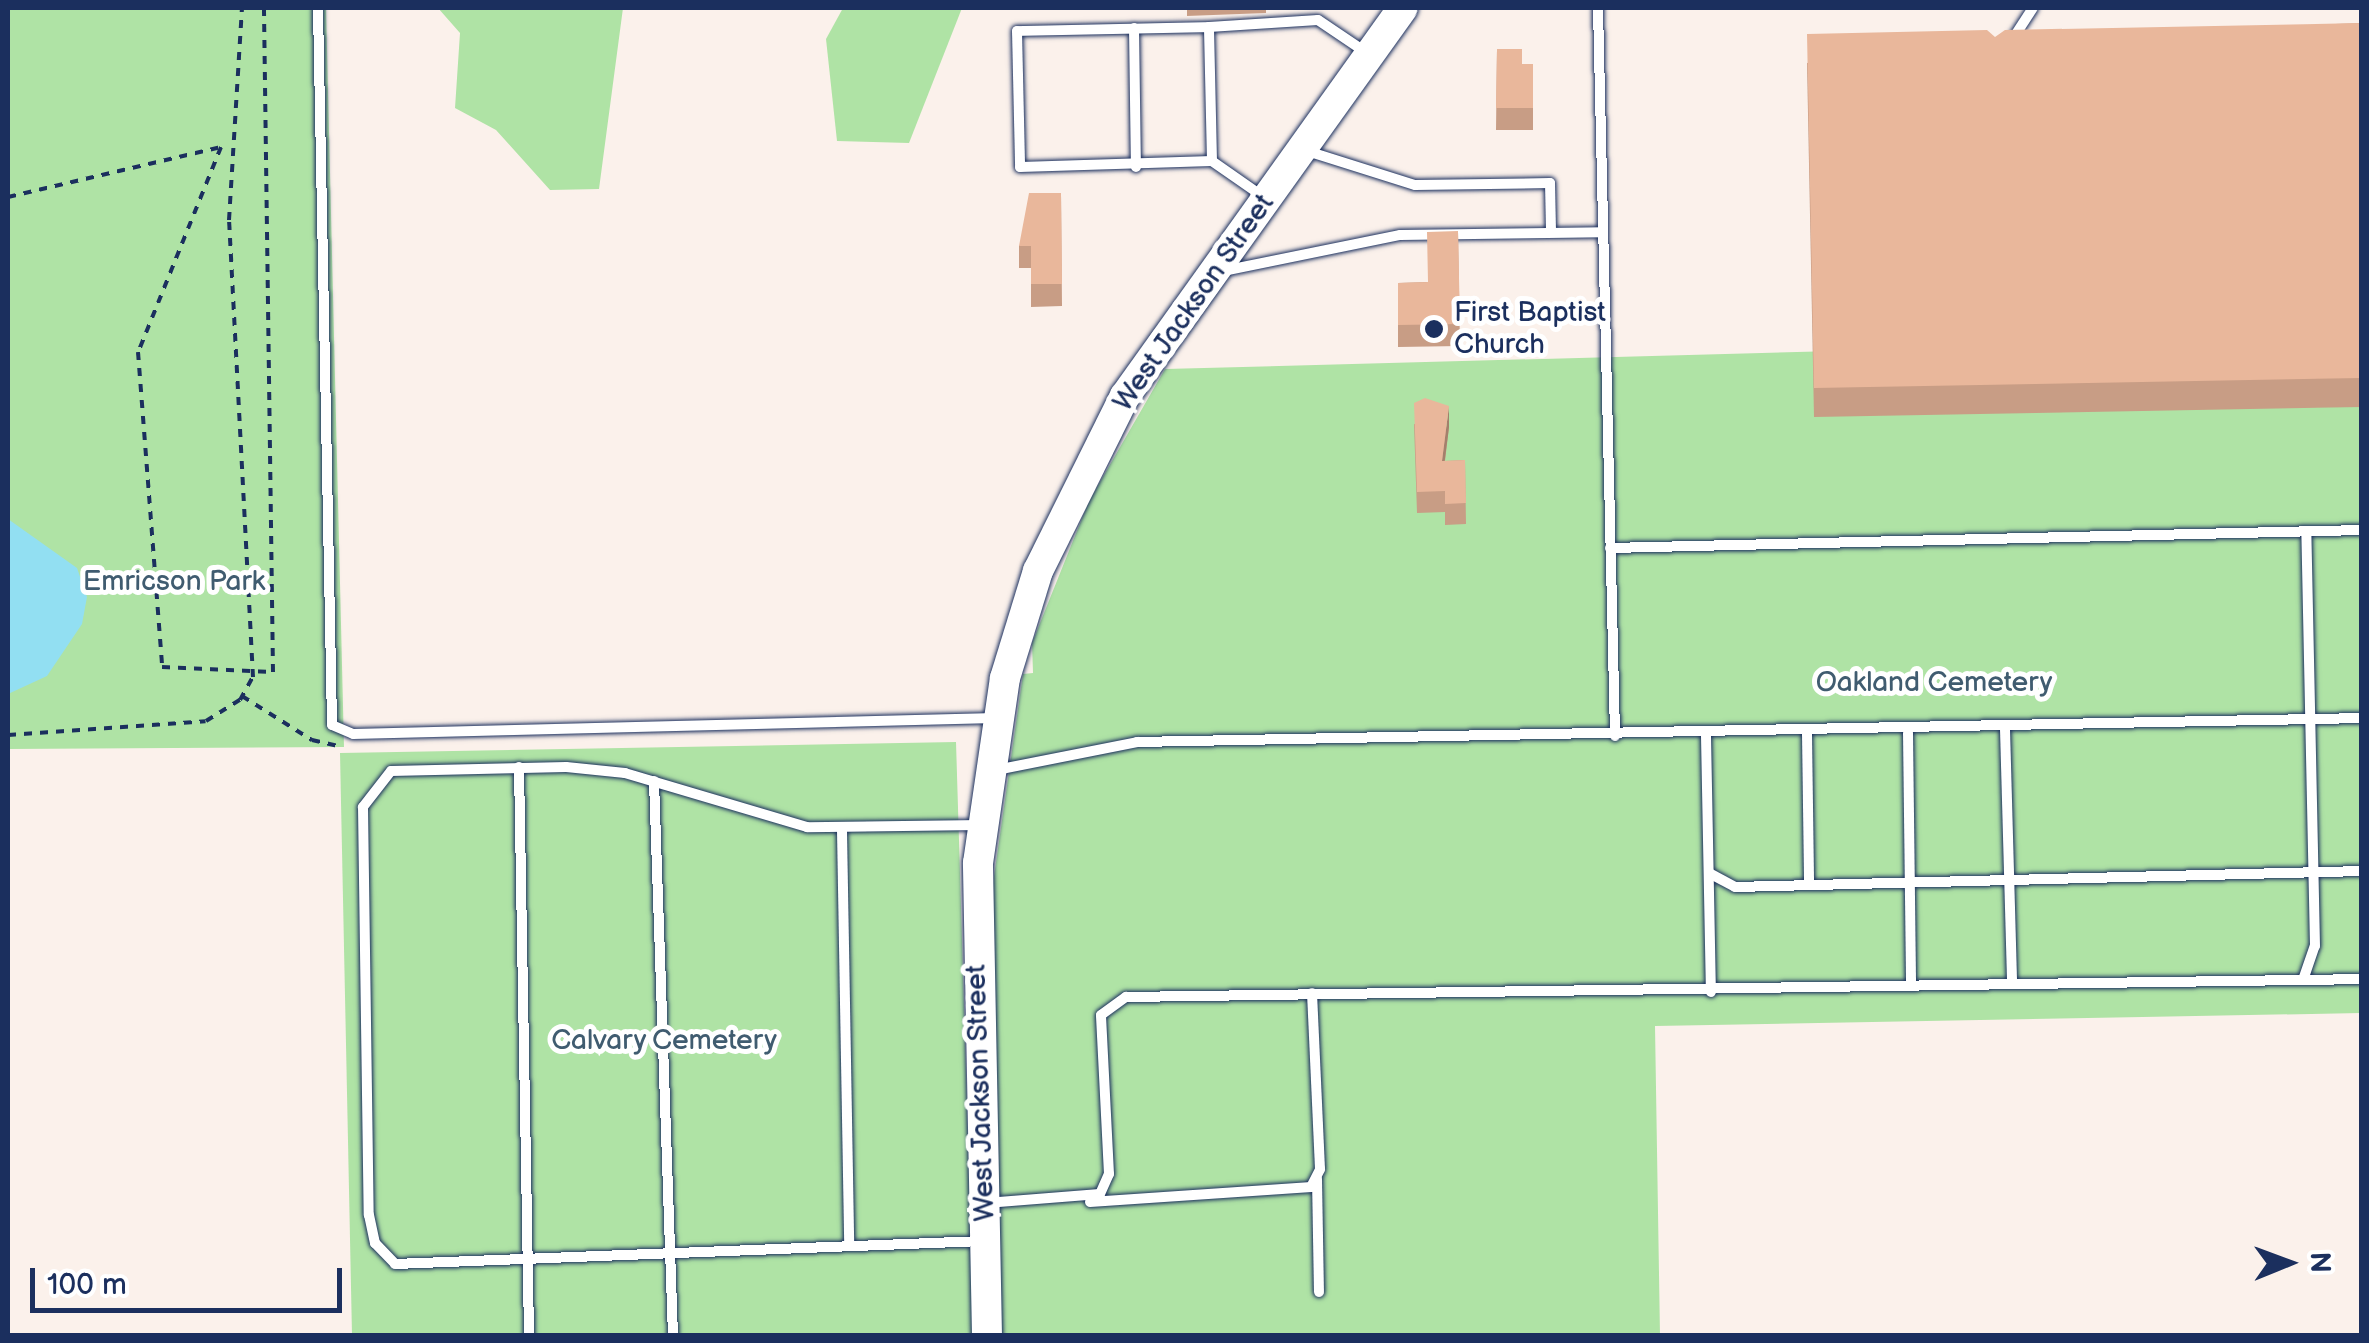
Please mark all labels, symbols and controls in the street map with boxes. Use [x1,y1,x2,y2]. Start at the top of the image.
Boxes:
street label: West Jackson Street [1106,187,1282,419]
place label: First Baptist Church [1454,296,1606,362]
marker: First Baptist Church [1423,318,1445,340]
park label: Emricson Park [83,565,265,599]
park label: Oakland Cemetery [1816,666,2052,700]
street label: West Jackson Street [960,963,1002,1223]
park label: Calvary Cemetery [550,1024,778,1058]
north arrow [2239,1213,2339,1313]
scale bar [35,1248,348,1310]
text: N [2303,1252,2336,1273]
text: 100 m [47,1267,127,1303]

